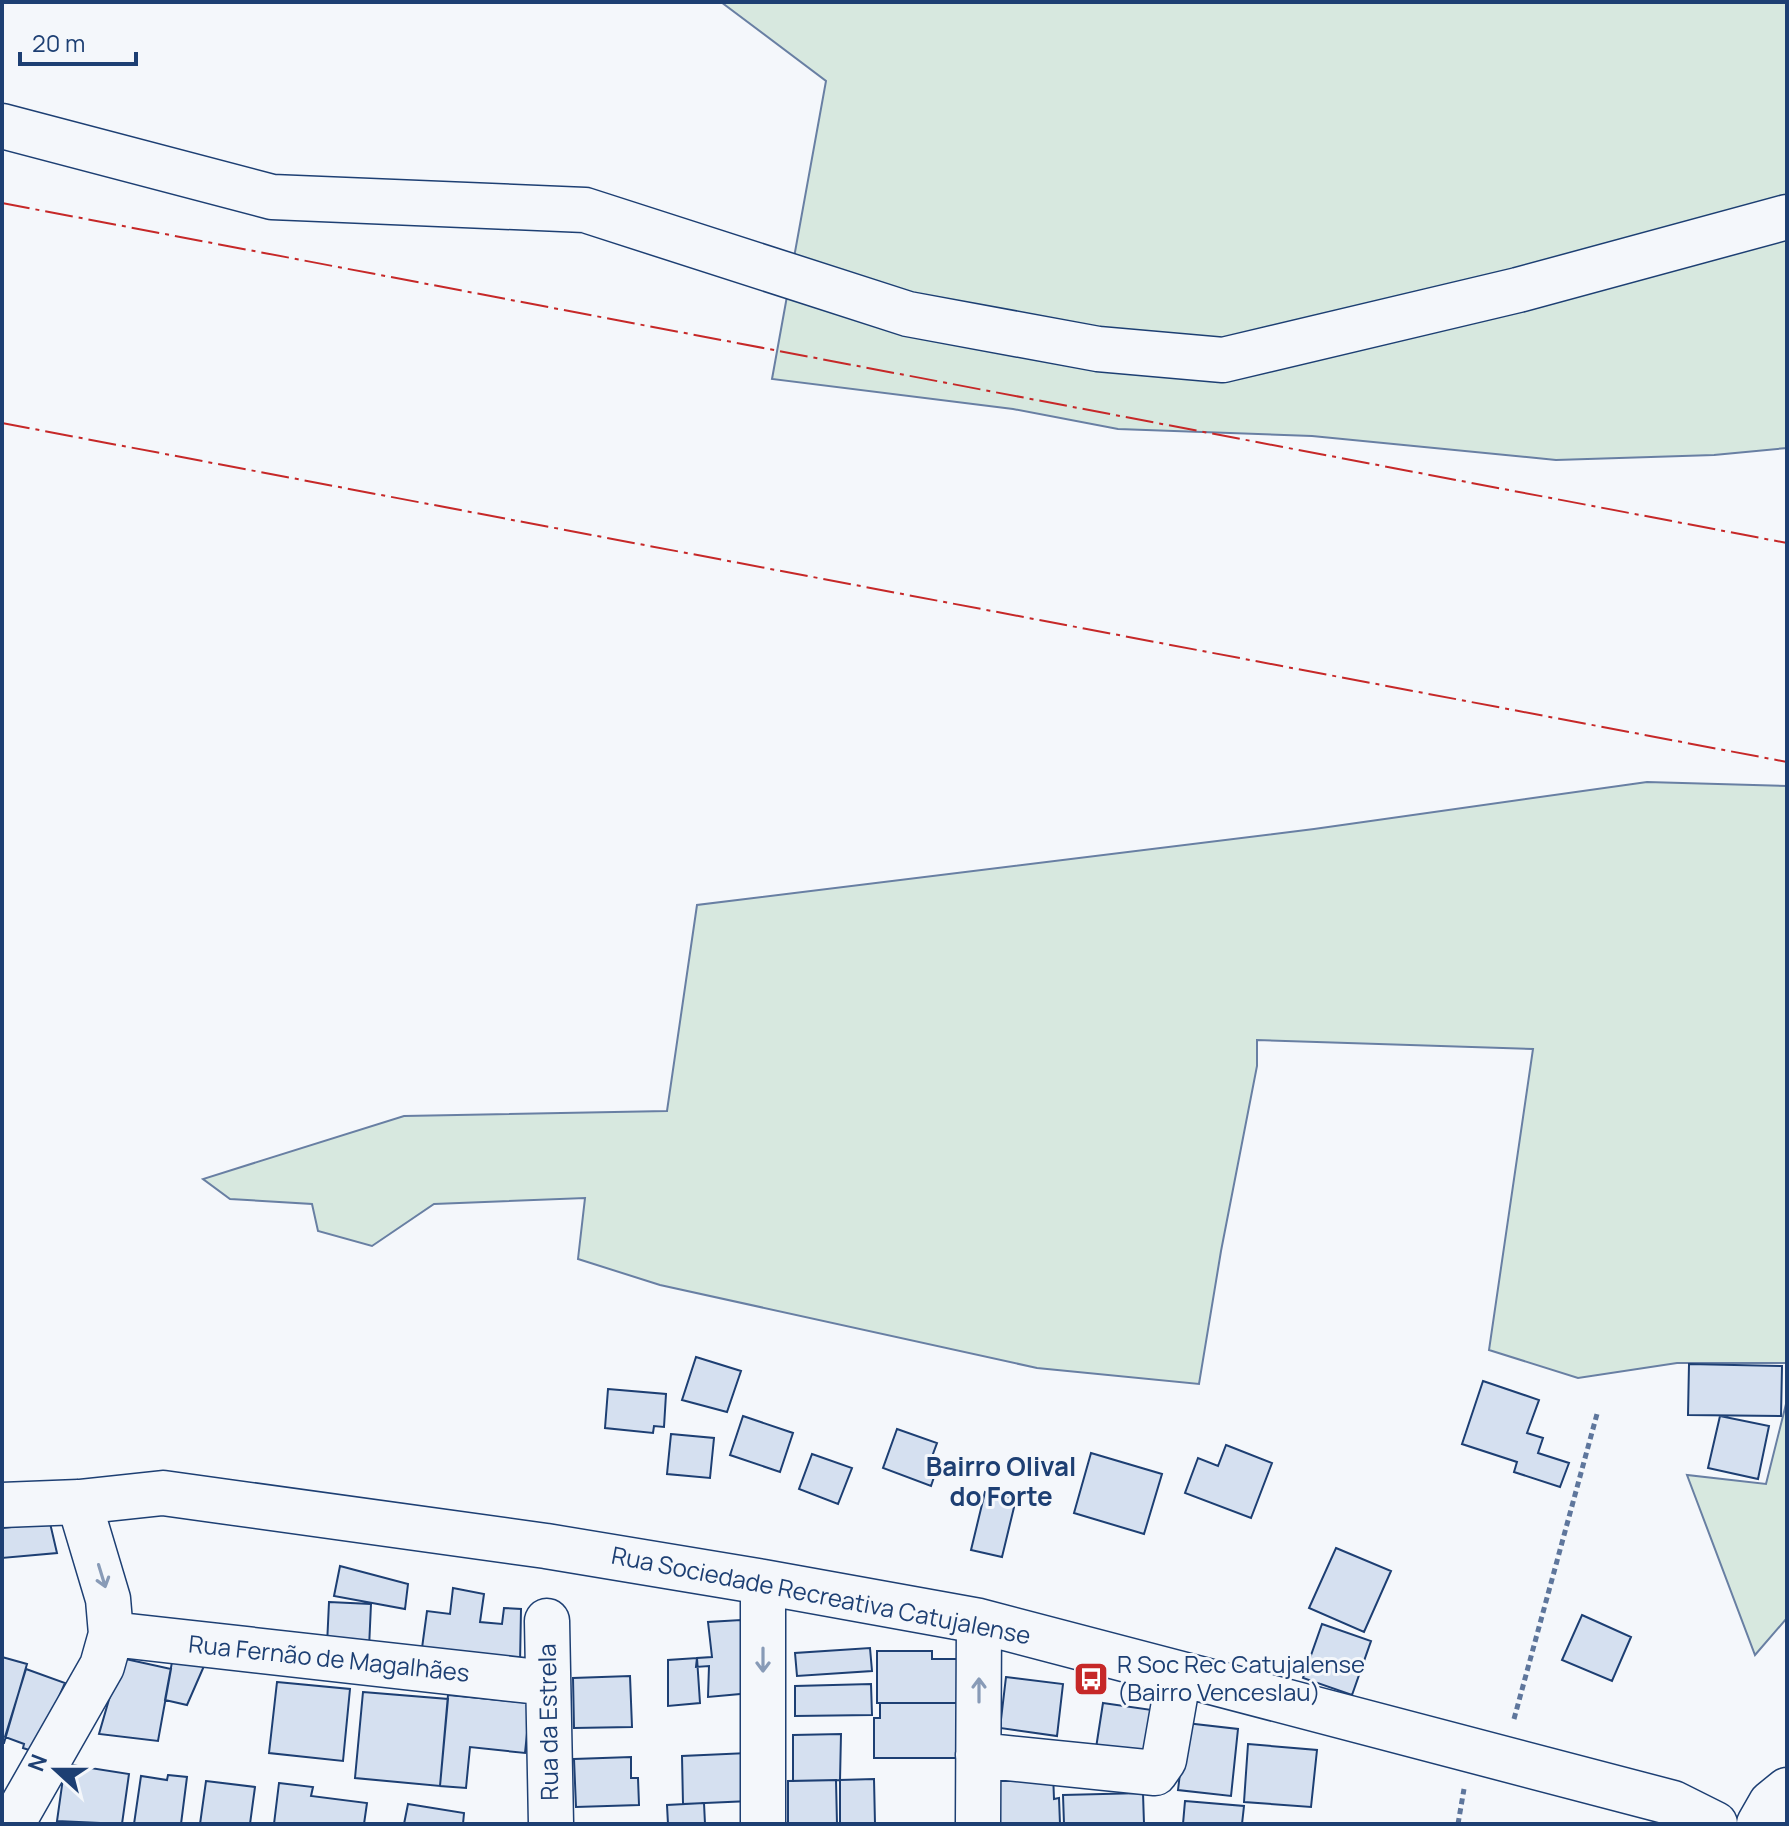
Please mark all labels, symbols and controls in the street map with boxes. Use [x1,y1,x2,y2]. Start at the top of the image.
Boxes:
scale bar [20,16,136,66]
text: 20 m [32,26,85,59]
district label: Bairro Olival do Forte [926,1448,1076,1514]
street label: Rua Sociedade Recreativa Catujalense [609,1538,1034,1651]
one-way arrow [95,1563,110,1589]
street label: Rua Fernão de Magalhães [187,1626,471,1689]
street label: Rua da Estrela [530,1643,565,1801]
one-way arrow [755,1646,771,1673]
place label: R Soc Rec Catujalense (Bairro Venceslau) [1117,1647,1365,1708]
bus stop icon: R Soc Rec Catujalense (Bairro Venceslau) [1072,1660,1110,1698]
one-way arrow [971,1677,987,1704]
north arrow [16,1730,96,1810]
text: N [20,1750,54,1776]

